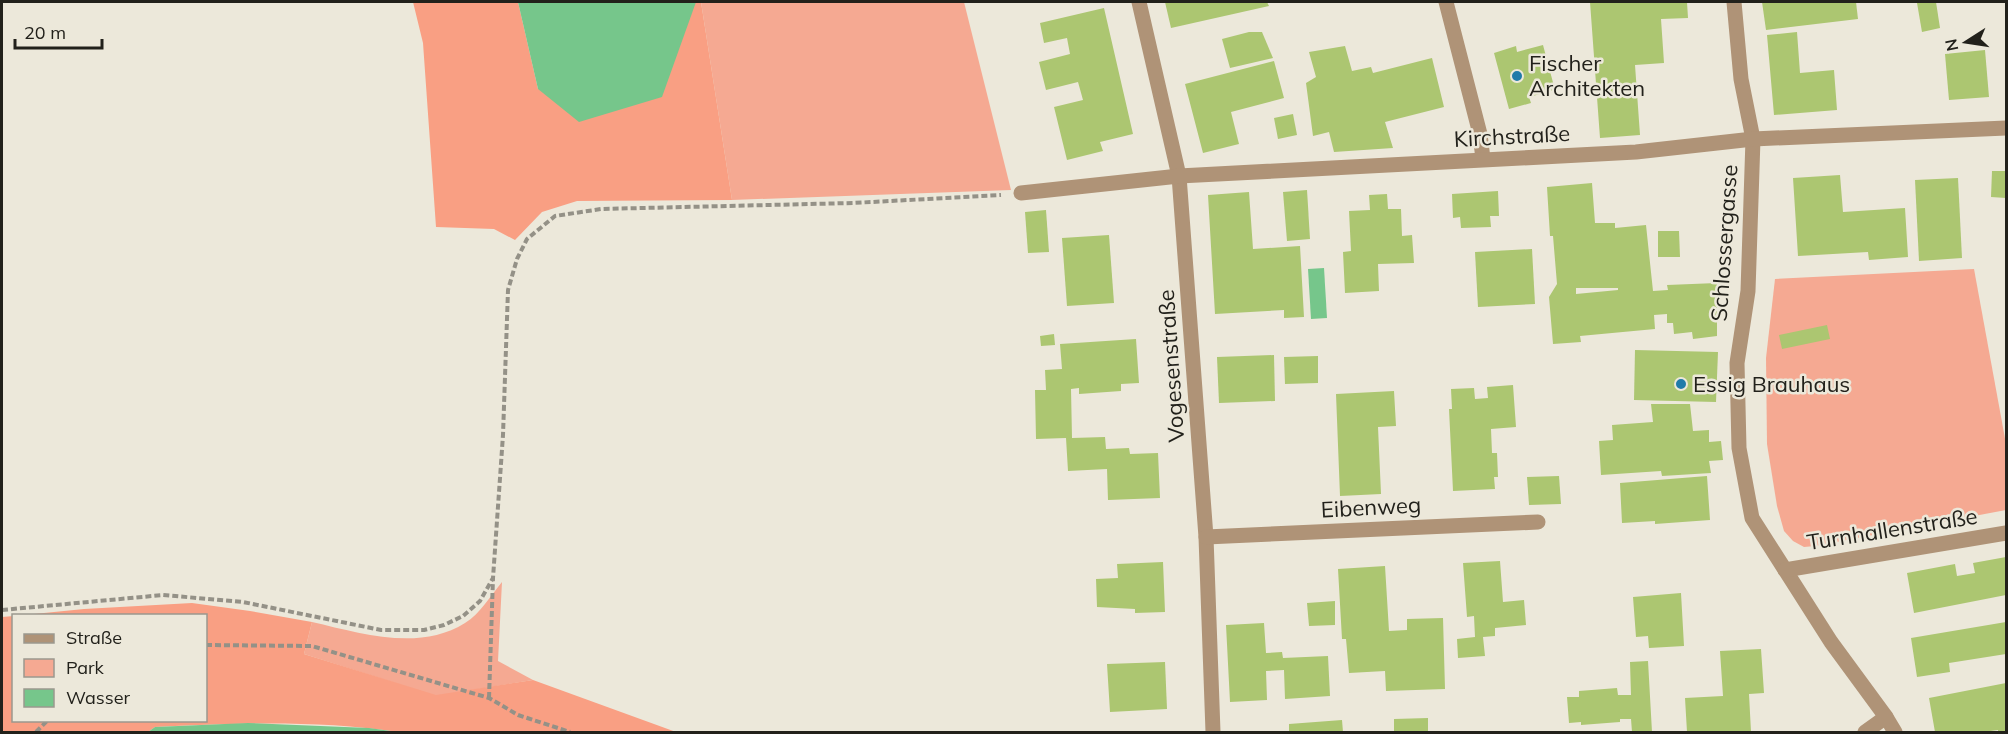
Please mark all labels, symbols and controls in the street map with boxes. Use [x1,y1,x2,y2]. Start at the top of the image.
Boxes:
scale bar [15,12,102,50]
north arrow [1936,12,1996,72]
text: 20 m [24,21,66,44]
text: N [1940,37,1962,53]
place label: Fischer Architekten [1529,49,1645,102]
marker: Fischer Architekten [1510,69,1524,83]
street label: Kirchstraße [1453,119,1571,153]
street label: Schlossergasse [1705,164,1743,322]
street label: Vogesenstraße [1152,289,1190,443]
place label: Essig Brauhaus [1693,370,1850,398]
marker: Essig Brauhaus [1674,377,1688,391]
street label: Eibenweg [1320,490,1422,524]
street label: Turnhallenstraße [1805,502,1979,556]
legend [12,614,207,722]
text: Straße [66,626,122,649]
text: Park [66,656,105,679]
text: Wasser [66,686,130,709]

